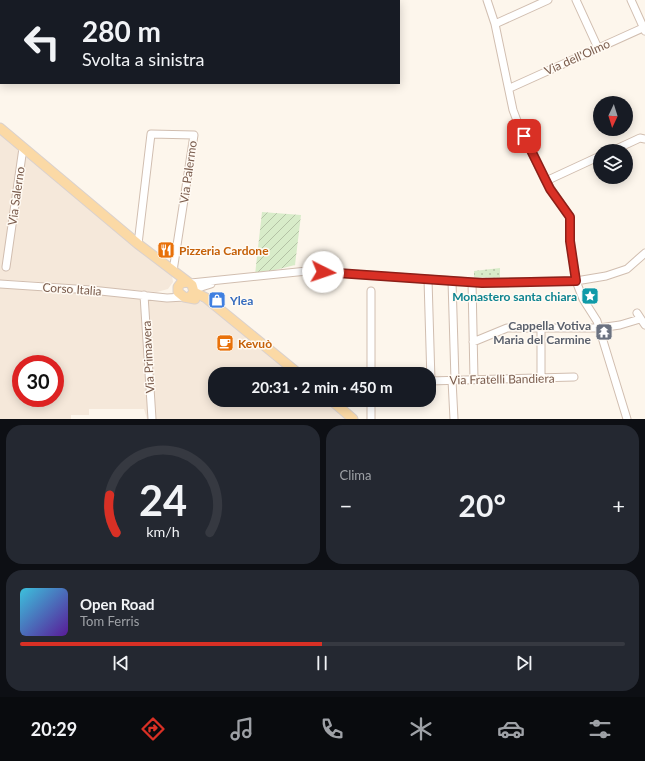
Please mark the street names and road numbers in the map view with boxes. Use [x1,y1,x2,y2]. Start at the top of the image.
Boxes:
street label: Via dell'Olmo [542,36,612,78]
street label: Via Palermo [176,139,200,204]
street label: Via Salerno [4,165,28,226]
street label: Corso Italia [42,279,102,299]
street label: Via Primavera [139,320,157,394]
street label: Via Fratelli Bandiera [449,371,555,387]

